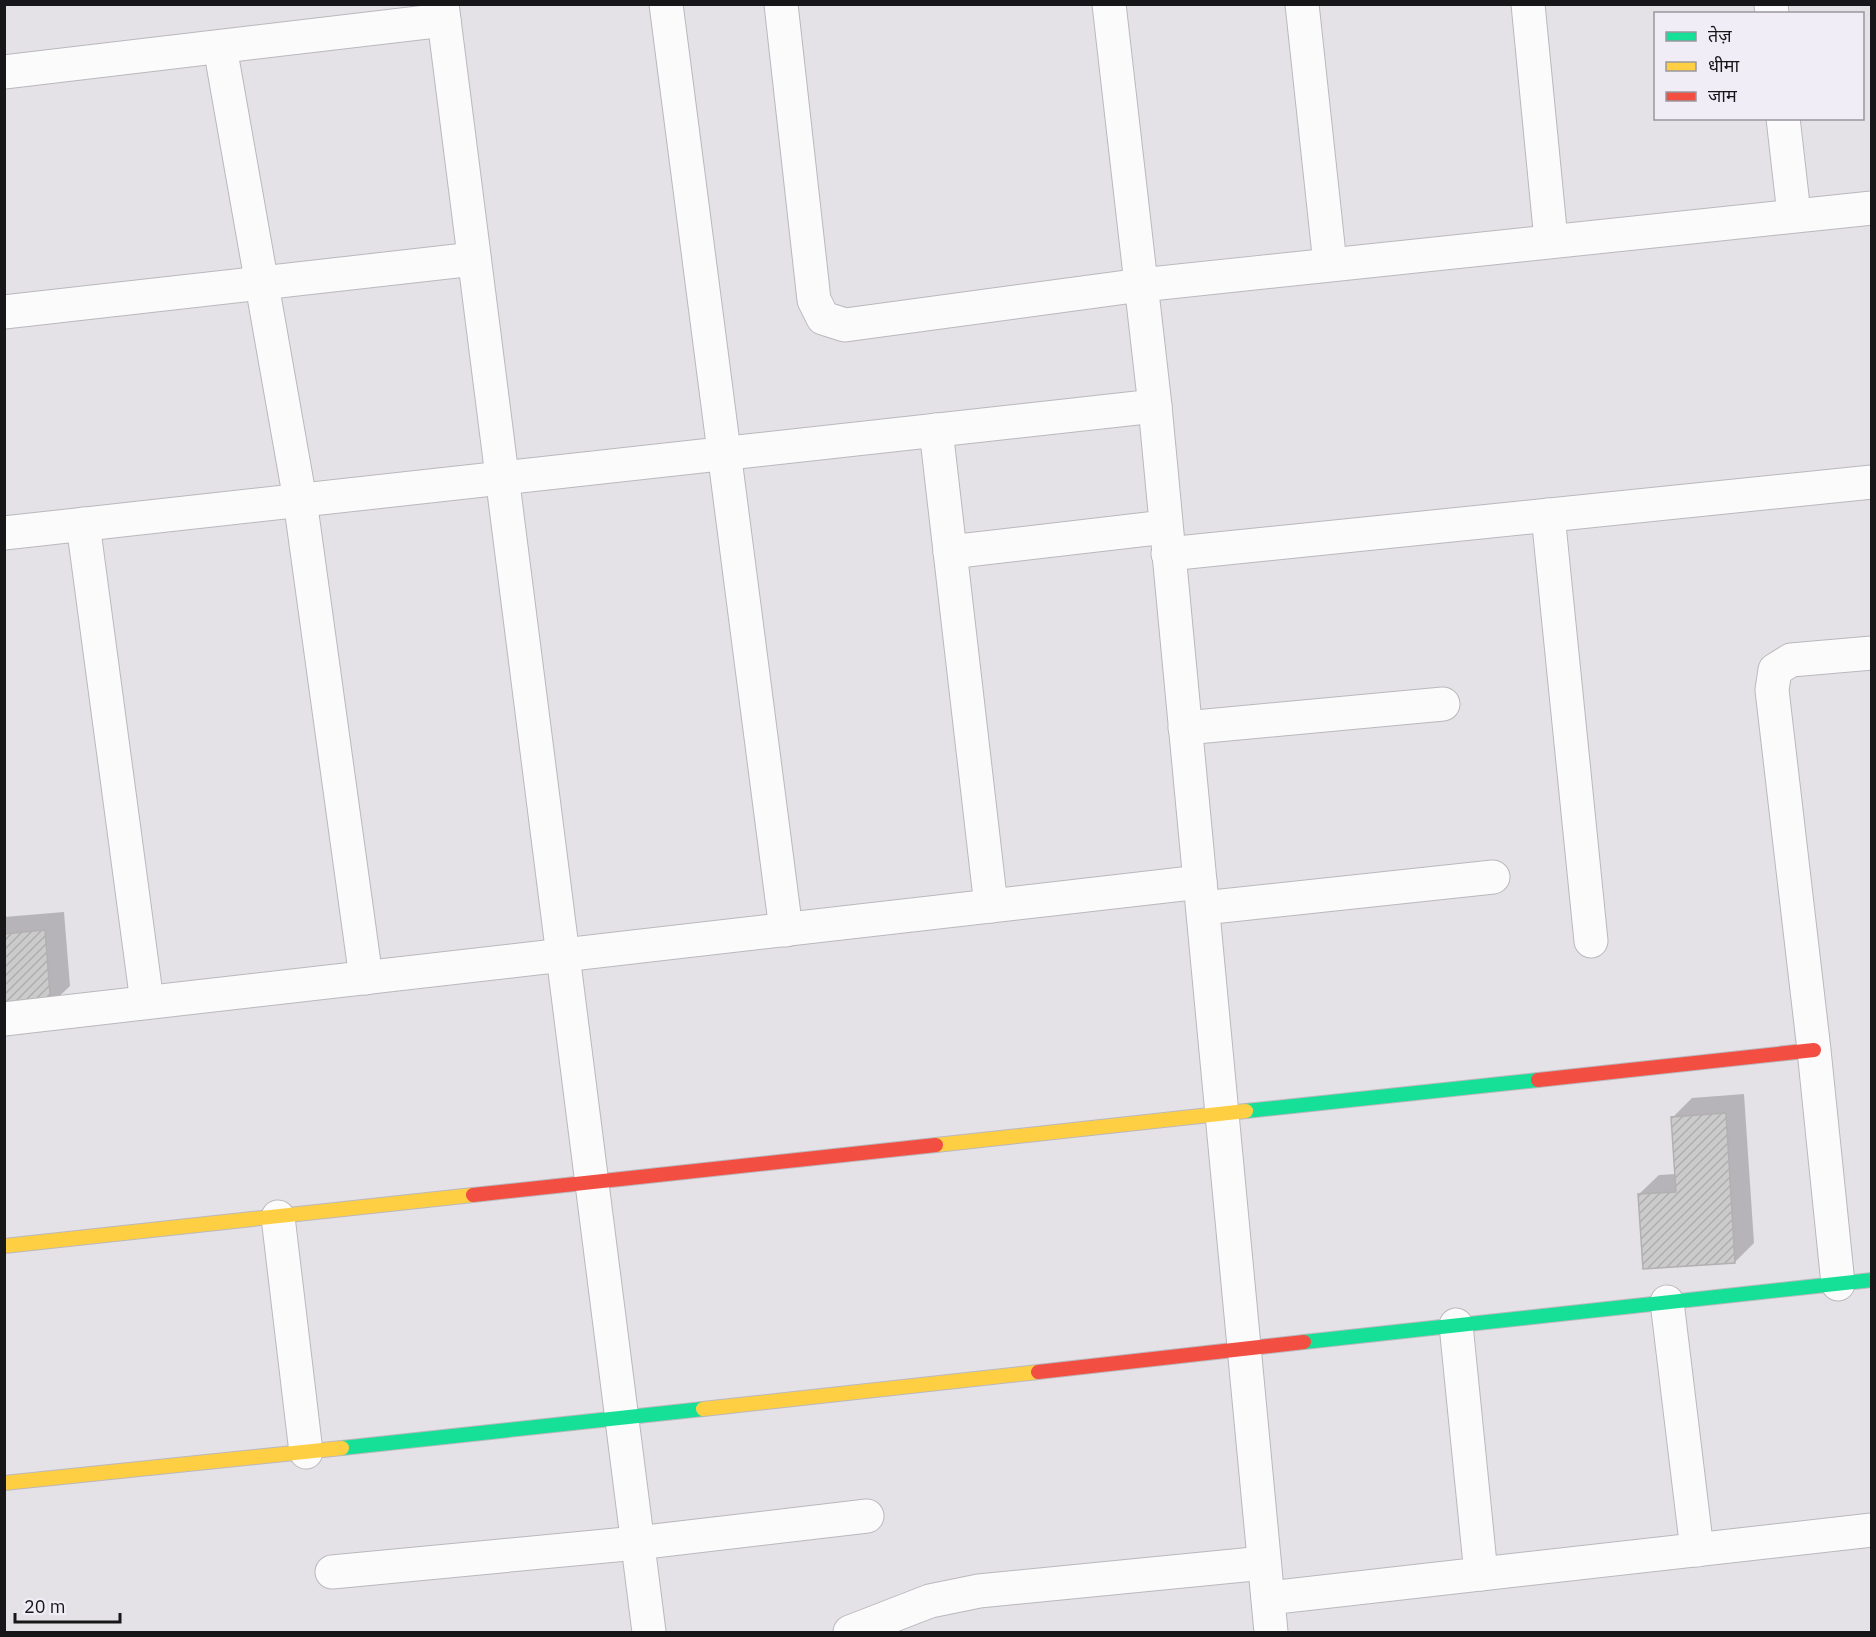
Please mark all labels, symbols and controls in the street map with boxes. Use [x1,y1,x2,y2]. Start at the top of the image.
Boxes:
legend [1654,12,1864,120]
text: तेज़ [1708,24,1732,47]
text: धीमा [1708,54,1739,77]
text: जाम [1708,84,1738,107]
scale bar [15,1586,120,1624]
text: 20 m [24,1595,66,1618]

